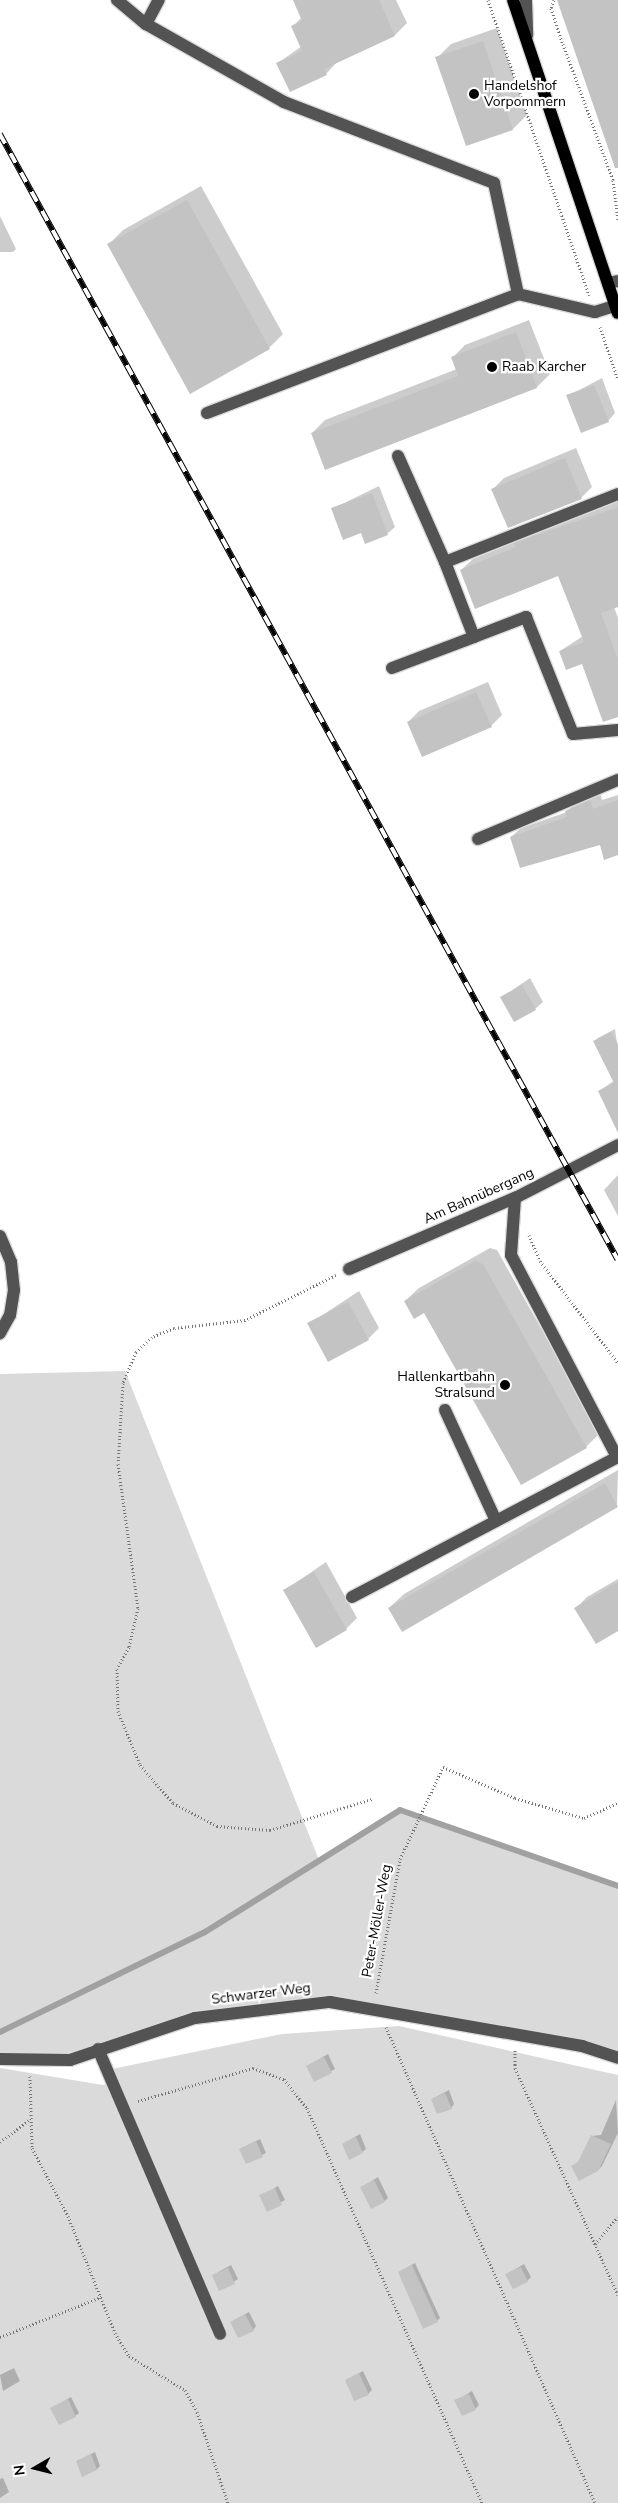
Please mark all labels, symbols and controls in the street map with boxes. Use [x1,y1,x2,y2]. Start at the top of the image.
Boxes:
place label: Handelshof Vorpommern [484,78,566,110]
marker: Handelshof Vorpommern [468,88,480,100]
place label: Raab Karcher [502,359,586,375]
marker: Raab Karcher [486,361,498,373]
street label: Am Bahnübergang [421,1164,537,1228]
place label: Hallenkartbahn Stralsund [397,1369,495,1401]
marker: Hallenkartbahn Stralsund [499,1379,511,1391]
street label: Peter-Möller-Weg [359,1863,395,1979]
street label: Schwarzer Weg [210,1980,312,2008]
north arrow [10,2443,60,2493]
text: N [10,2464,30,2477]

